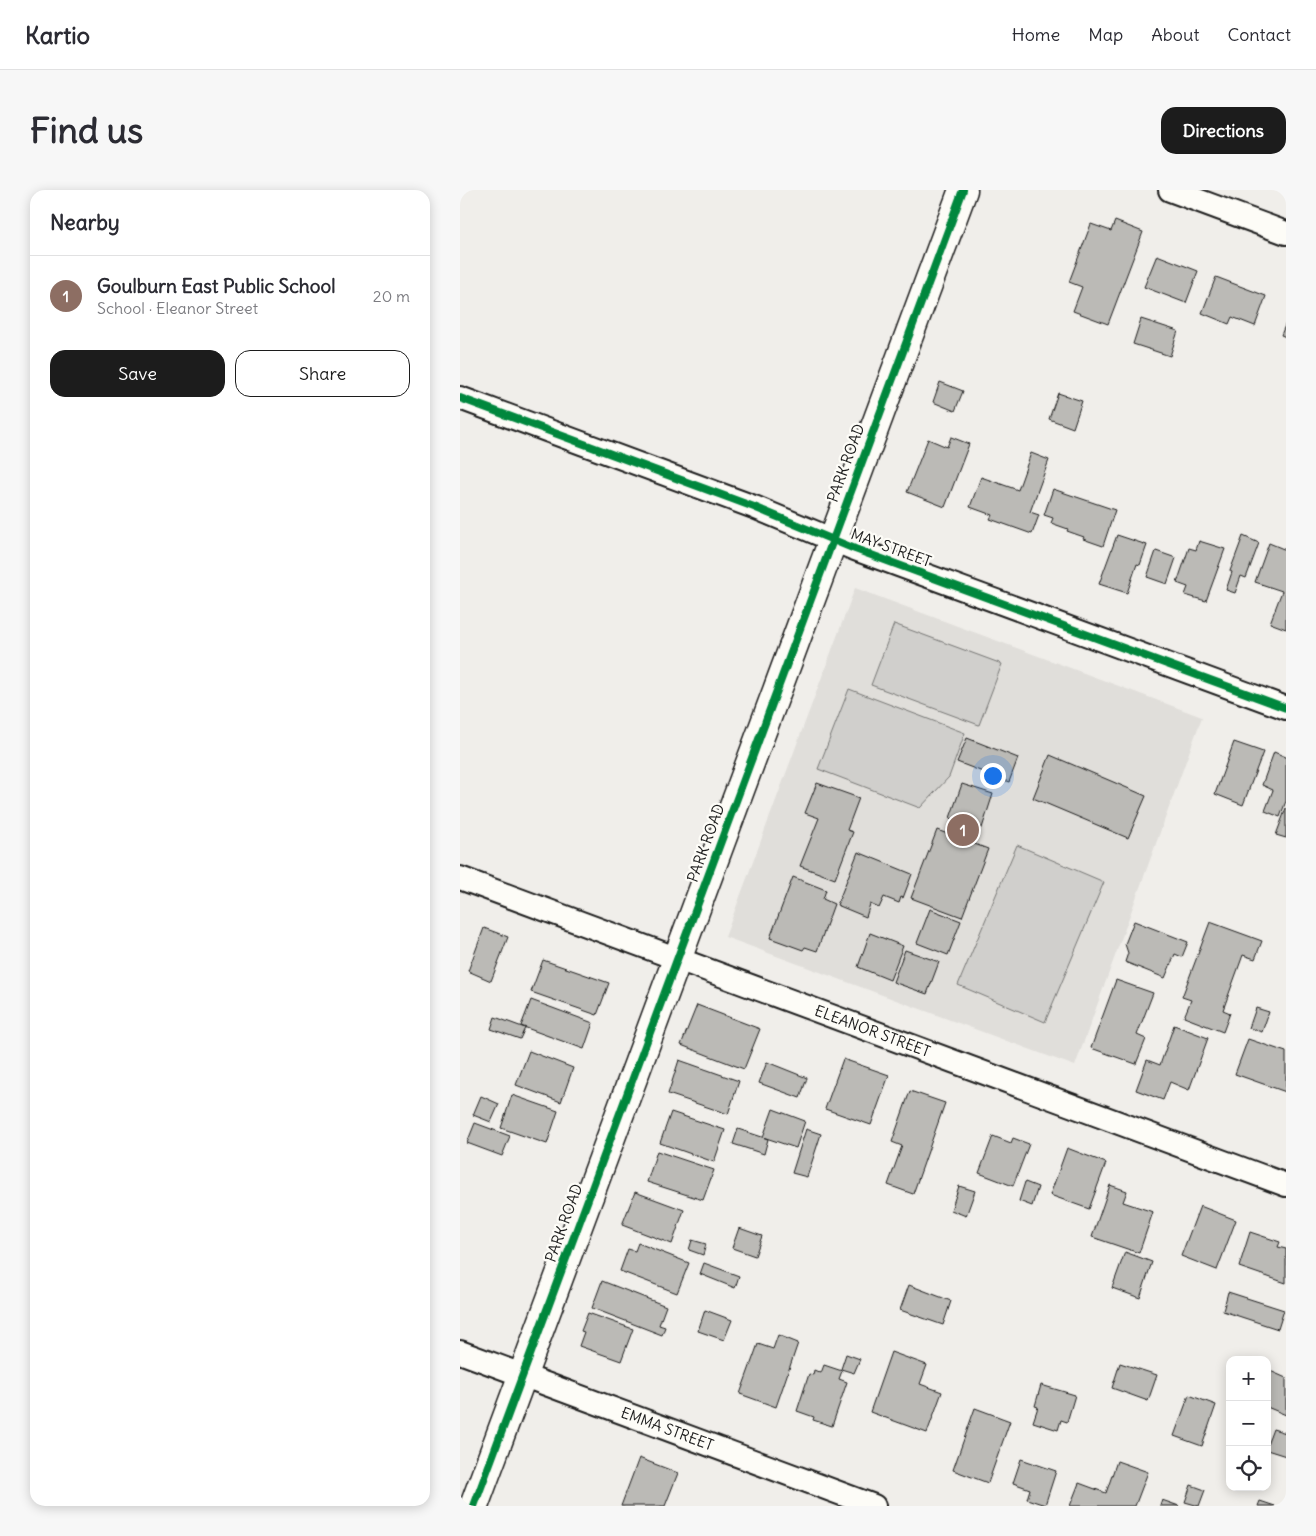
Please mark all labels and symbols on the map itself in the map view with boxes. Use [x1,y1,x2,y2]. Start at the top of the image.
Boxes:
street label: PARK ROAD [823,421,868,505]
street label: MAY STREET [848,524,934,571]
your location [980,763,1006,789]
street label: PARK ROAD [683,801,728,885]
pin: 1 [947,811,979,849]
street label: ELEANOR STREET [812,1001,933,1061]
street label: PARK ROAD [541,1181,586,1265]
street label: EMMA STREET [618,1403,716,1455]

